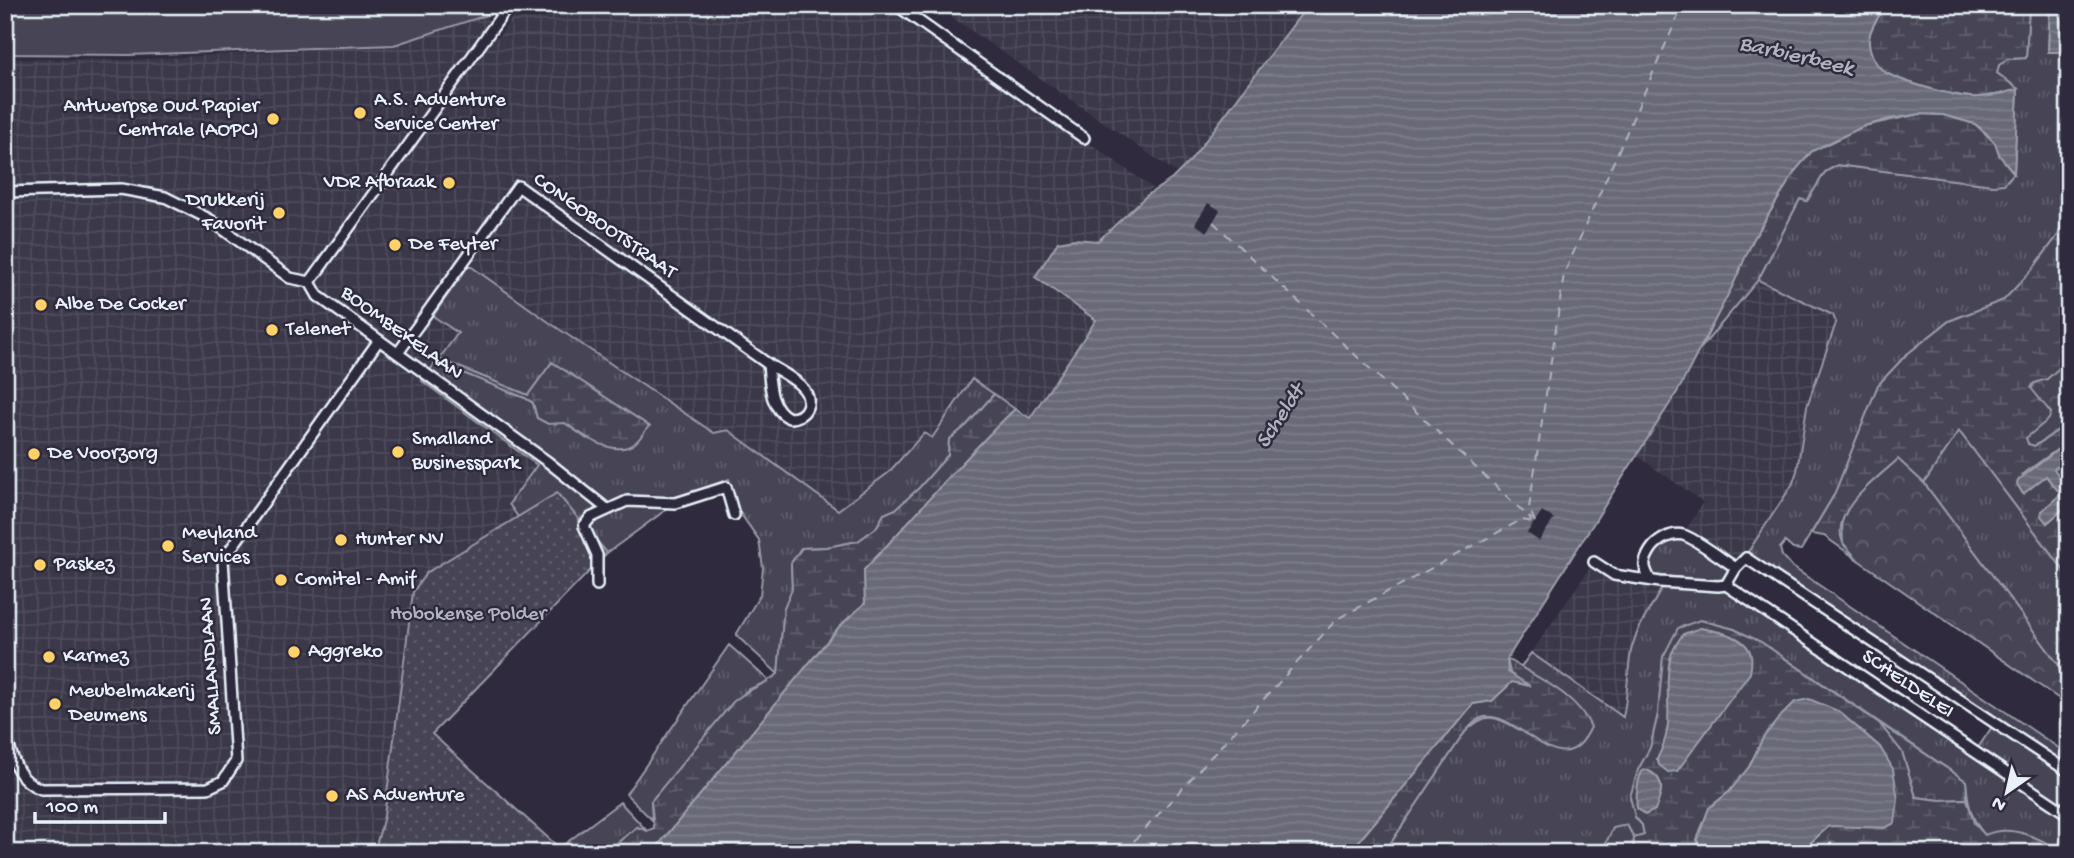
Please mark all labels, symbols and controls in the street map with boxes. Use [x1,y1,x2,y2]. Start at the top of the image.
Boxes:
water label: Barbierbeek [1736,31,1858,84]
place label: A.S. Adventure Service Center [374,89,507,138]
place label: Antwerpse Oud Papier Centrale (AOPC) [63,95,261,144]
marker: A.S. Adventure Service Center [352,105,368,121]
marker: Antwerpse Oud Papier Centrale (AOPC) [265,111,281,127]
street label: CONGOBOOTSTRAAT [527,168,681,286]
place label: VDR Afbraak [323,171,438,196]
marker: VDR Afbraak [441,175,457,191]
place label: Drukkerij Favorit [184,189,267,238]
marker: Drukkerij Favorit [271,205,287,221]
place label: De Feyter [407,233,499,258]
marker: De Feyter [387,237,403,253]
street label: BOOMBEKELAAN [334,281,467,387]
place label: Albe De Cocker [55,293,187,318]
marker: Albe De Cocker [33,297,49,313]
place label: Telenet [285,318,352,343]
marker: Telenet [264,322,280,338]
water label: Scheldt [1250,377,1314,454]
place label: Smalland Businesspark [411,428,523,477]
place label: De Voorzorg [46,442,158,467]
marker: Smalland Businesspark [390,444,406,460]
marker: De Voorzorg [26,446,42,462]
place label: Meyland Services [182,522,258,571]
place label: Hunter NV [355,528,444,553]
marker: Hunter NV [333,532,349,548]
marker: Meyland Services [160,538,176,554]
place label: Paskez [53,553,115,578]
marker: Paskez [32,557,48,573]
place label: Comitel - Amif [295,568,417,593]
marker: Comitel - Amif [273,572,289,588]
street label: SMALLANDLAAN [195,596,229,736]
park label: Hobokense Polder [390,603,548,628]
place label: Aggreko [308,640,383,665]
marker: Aggreko [286,644,302,660]
place label: Karmez [63,645,129,670]
street label: SCHELDELEI [1856,645,1958,725]
marker: Karmez [41,649,57,665]
place label: Meubelmakerij Deumens [67,680,196,729]
marker: Meubelmakerij Deumens [47,696,63,712]
north arrow [1972,756,2042,826]
scale bar [35,781,164,825]
place label: AS Adventure [346,784,466,809]
marker: AS Adventure [324,788,340,804]
text: N [1988,790,2011,816]
text: 100 m [45,796,98,821]

